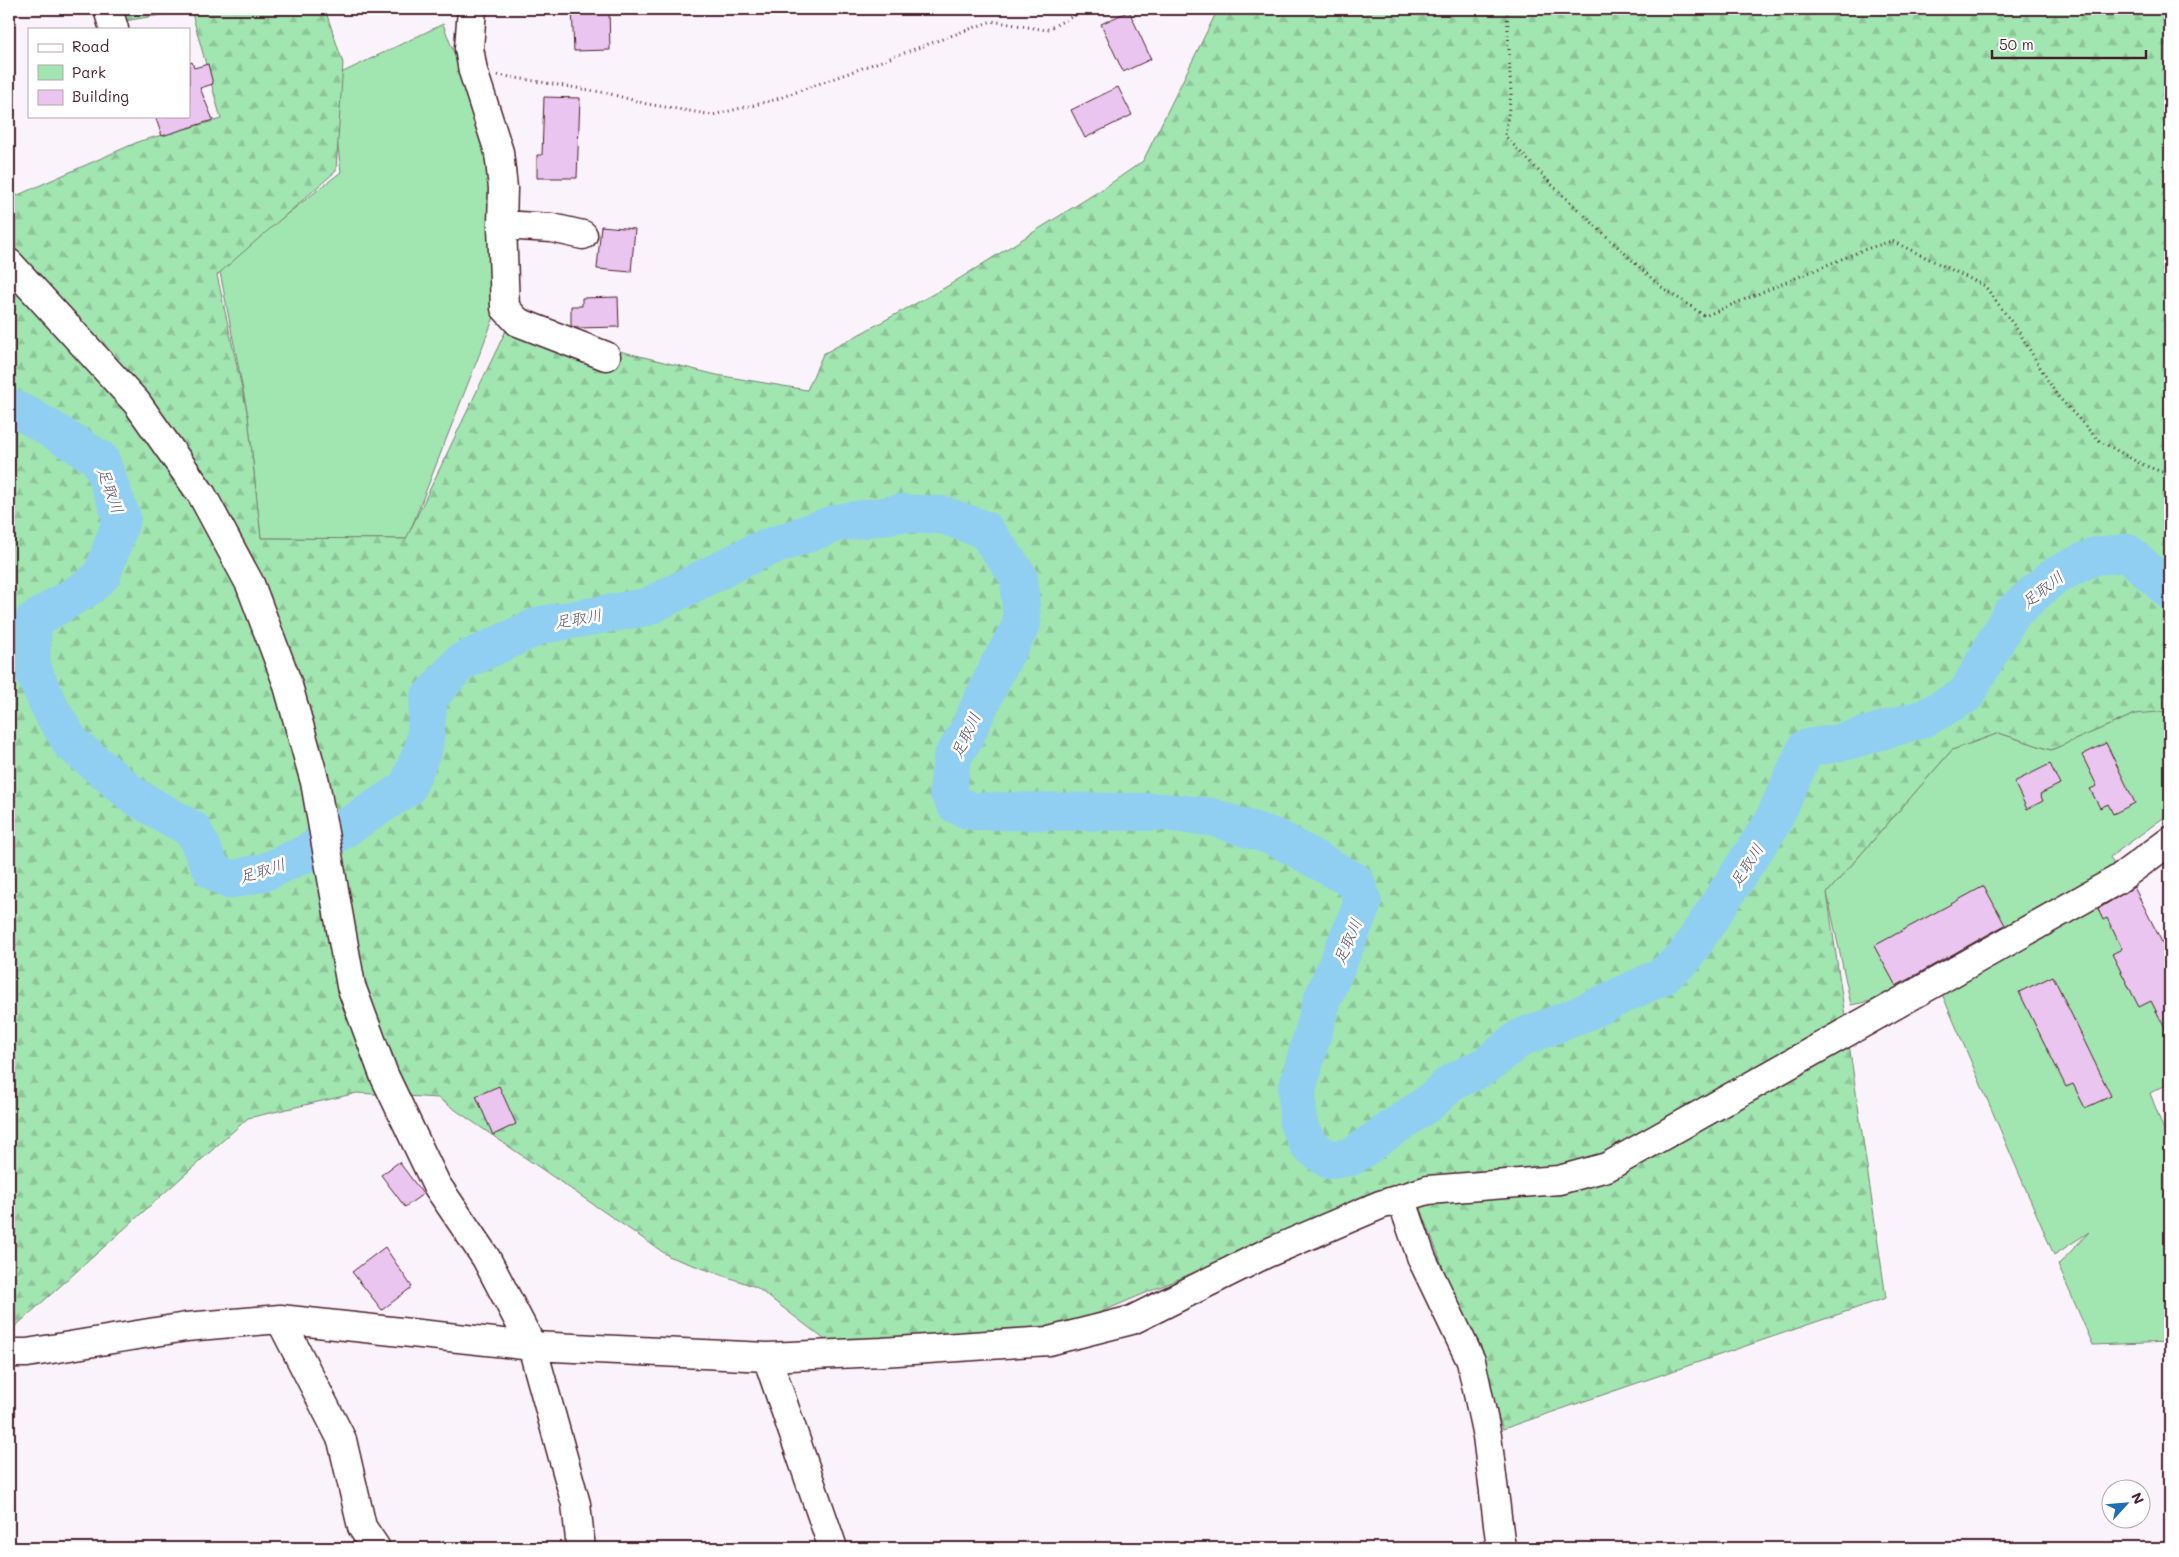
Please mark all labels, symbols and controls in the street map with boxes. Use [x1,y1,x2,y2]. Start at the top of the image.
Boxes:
legend [28,28,190,118]
scale bar [1992,28,2145,60]
text: 50 m [1999,34,2034,54]
text: Road [72,36,109,56]
text: Park [72,62,106,82]
text: Building [72,86,129,106]
water label: 足取川 [93,464,129,516]
water label: 足取川 [2017,566,2067,612]
water label: 足取川 [553,603,603,633]
water label: 足取川 [945,709,985,761]
water label: 足取川 [1724,839,1768,891]
water label: 足取川 [236,853,288,887]
water label: 足取川 [1328,915,1366,967]
north arrow [2102,1480,2152,1530]
text: N [2127,1489,2149,1507]

